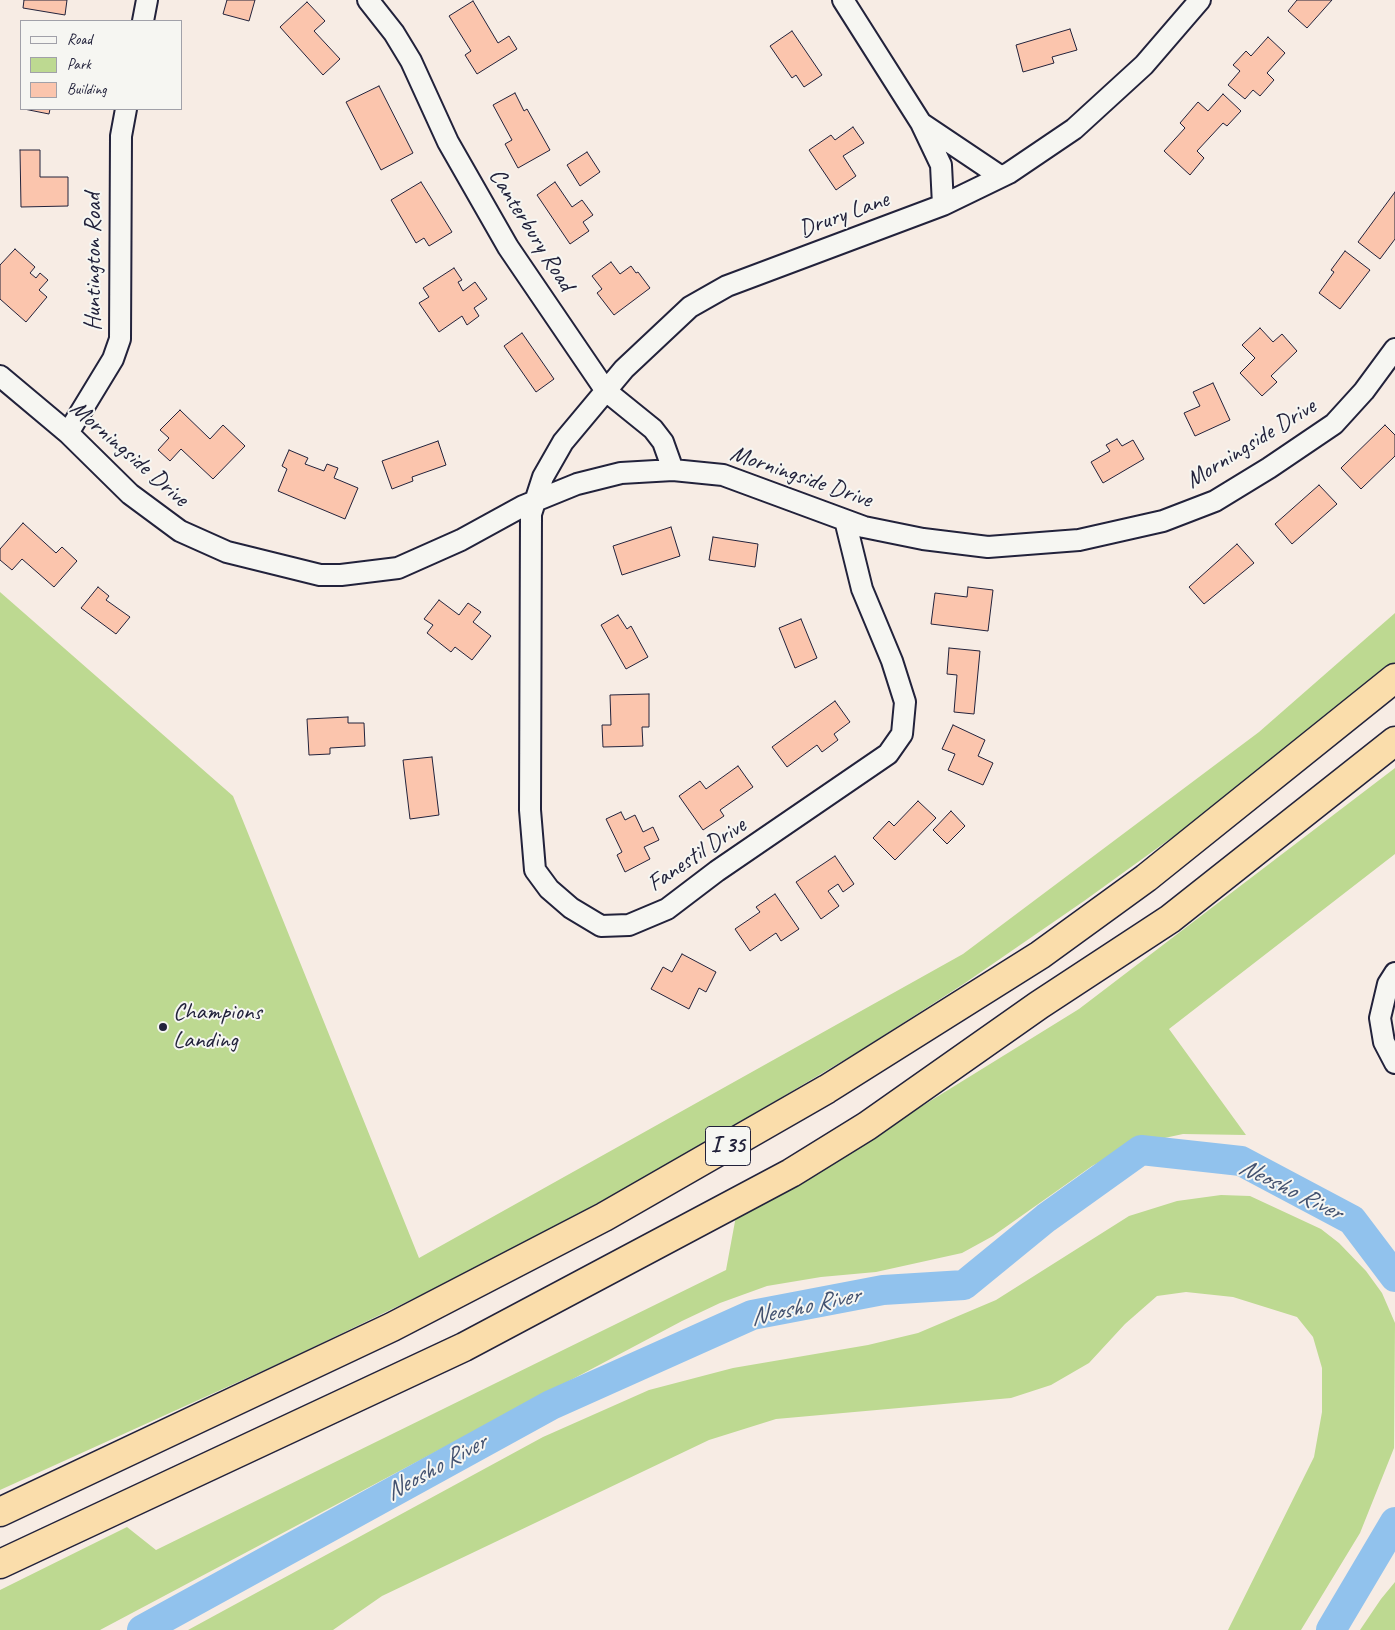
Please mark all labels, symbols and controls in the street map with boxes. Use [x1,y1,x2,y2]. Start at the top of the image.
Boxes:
legend [20,20,182,110]
text: Road [67,30,92,49]
text: Park [67,55,91,74]
text: Building [67,80,106,99]
street label: Canterbury Road [482,163,580,297]
street label: Drury Lane [795,185,893,245]
street label: Huntington Road [80,193,108,331]
street label: Morningside Drive [1181,393,1321,495]
street label: Morningside Drive [64,395,194,513]
street label: Morningside Drive [726,439,876,515]
street label: Fanestil Drive [642,812,752,898]
place label: Champions Landing [173,999,262,1055]
marker: Champions Landing [157,1021,169,1033]
road number: I 35 [706,1126,750,1166]
water label: Neosho River [1234,1152,1346,1228]
water label: Neosho River [748,1281,862,1333]
water label: Neosho River [380,1428,492,1508]

